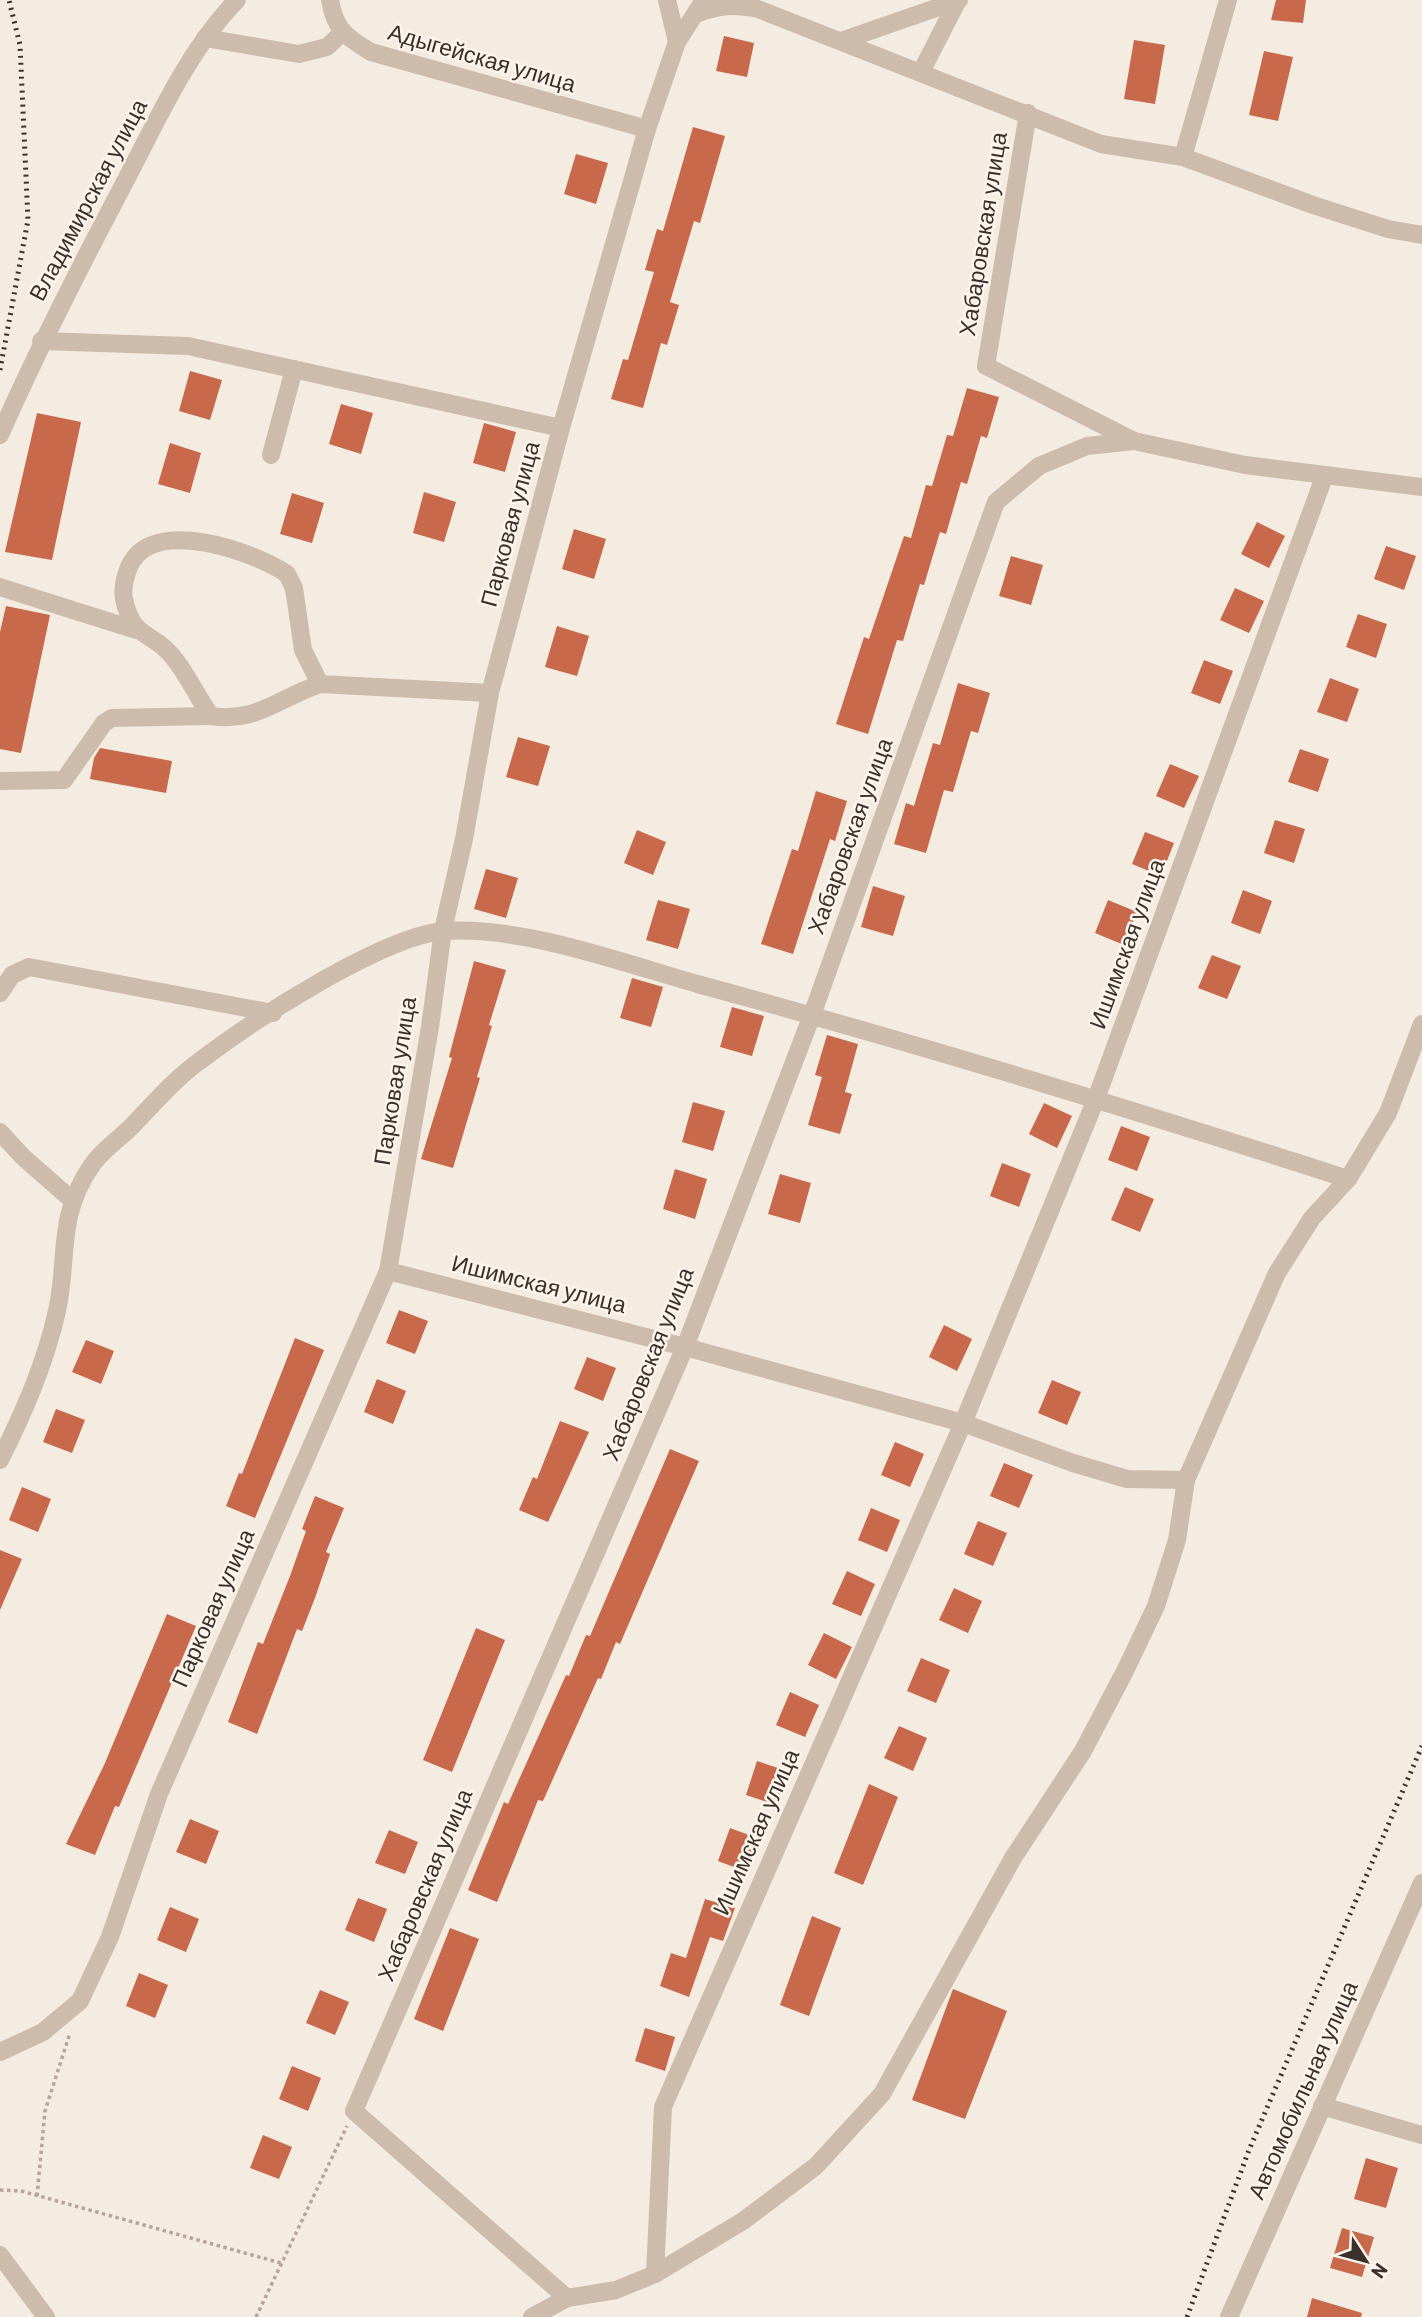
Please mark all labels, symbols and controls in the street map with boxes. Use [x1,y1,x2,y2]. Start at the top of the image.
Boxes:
street label: Адыгейская улица [385,17,580,97]
street label: Владимирская улица [22,94,152,305]
street label: Хабаровская улица [952,130,1012,338]
street label: Парковая улица [473,438,545,610]
street label: Хабаровская улица [801,734,898,937]
street label: Ишимская улица [1082,855,1170,1032]
street label: Парковая улица [367,994,421,1167]
street label: Ишимская улица [449,1248,630,1318]
street label: Хабаровская улица [595,1263,699,1464]
street label: Парковая улица [165,1524,260,1691]
street label: Ишимская улица [706,1744,804,1919]
street label: Хабаровская улица [371,1784,477,1985]
street label: Автомобильная улица [1241,1976,1363,2203]
north arrow [1331,2226,1401,2296]
text: N [1367,2259,1393,2283]

